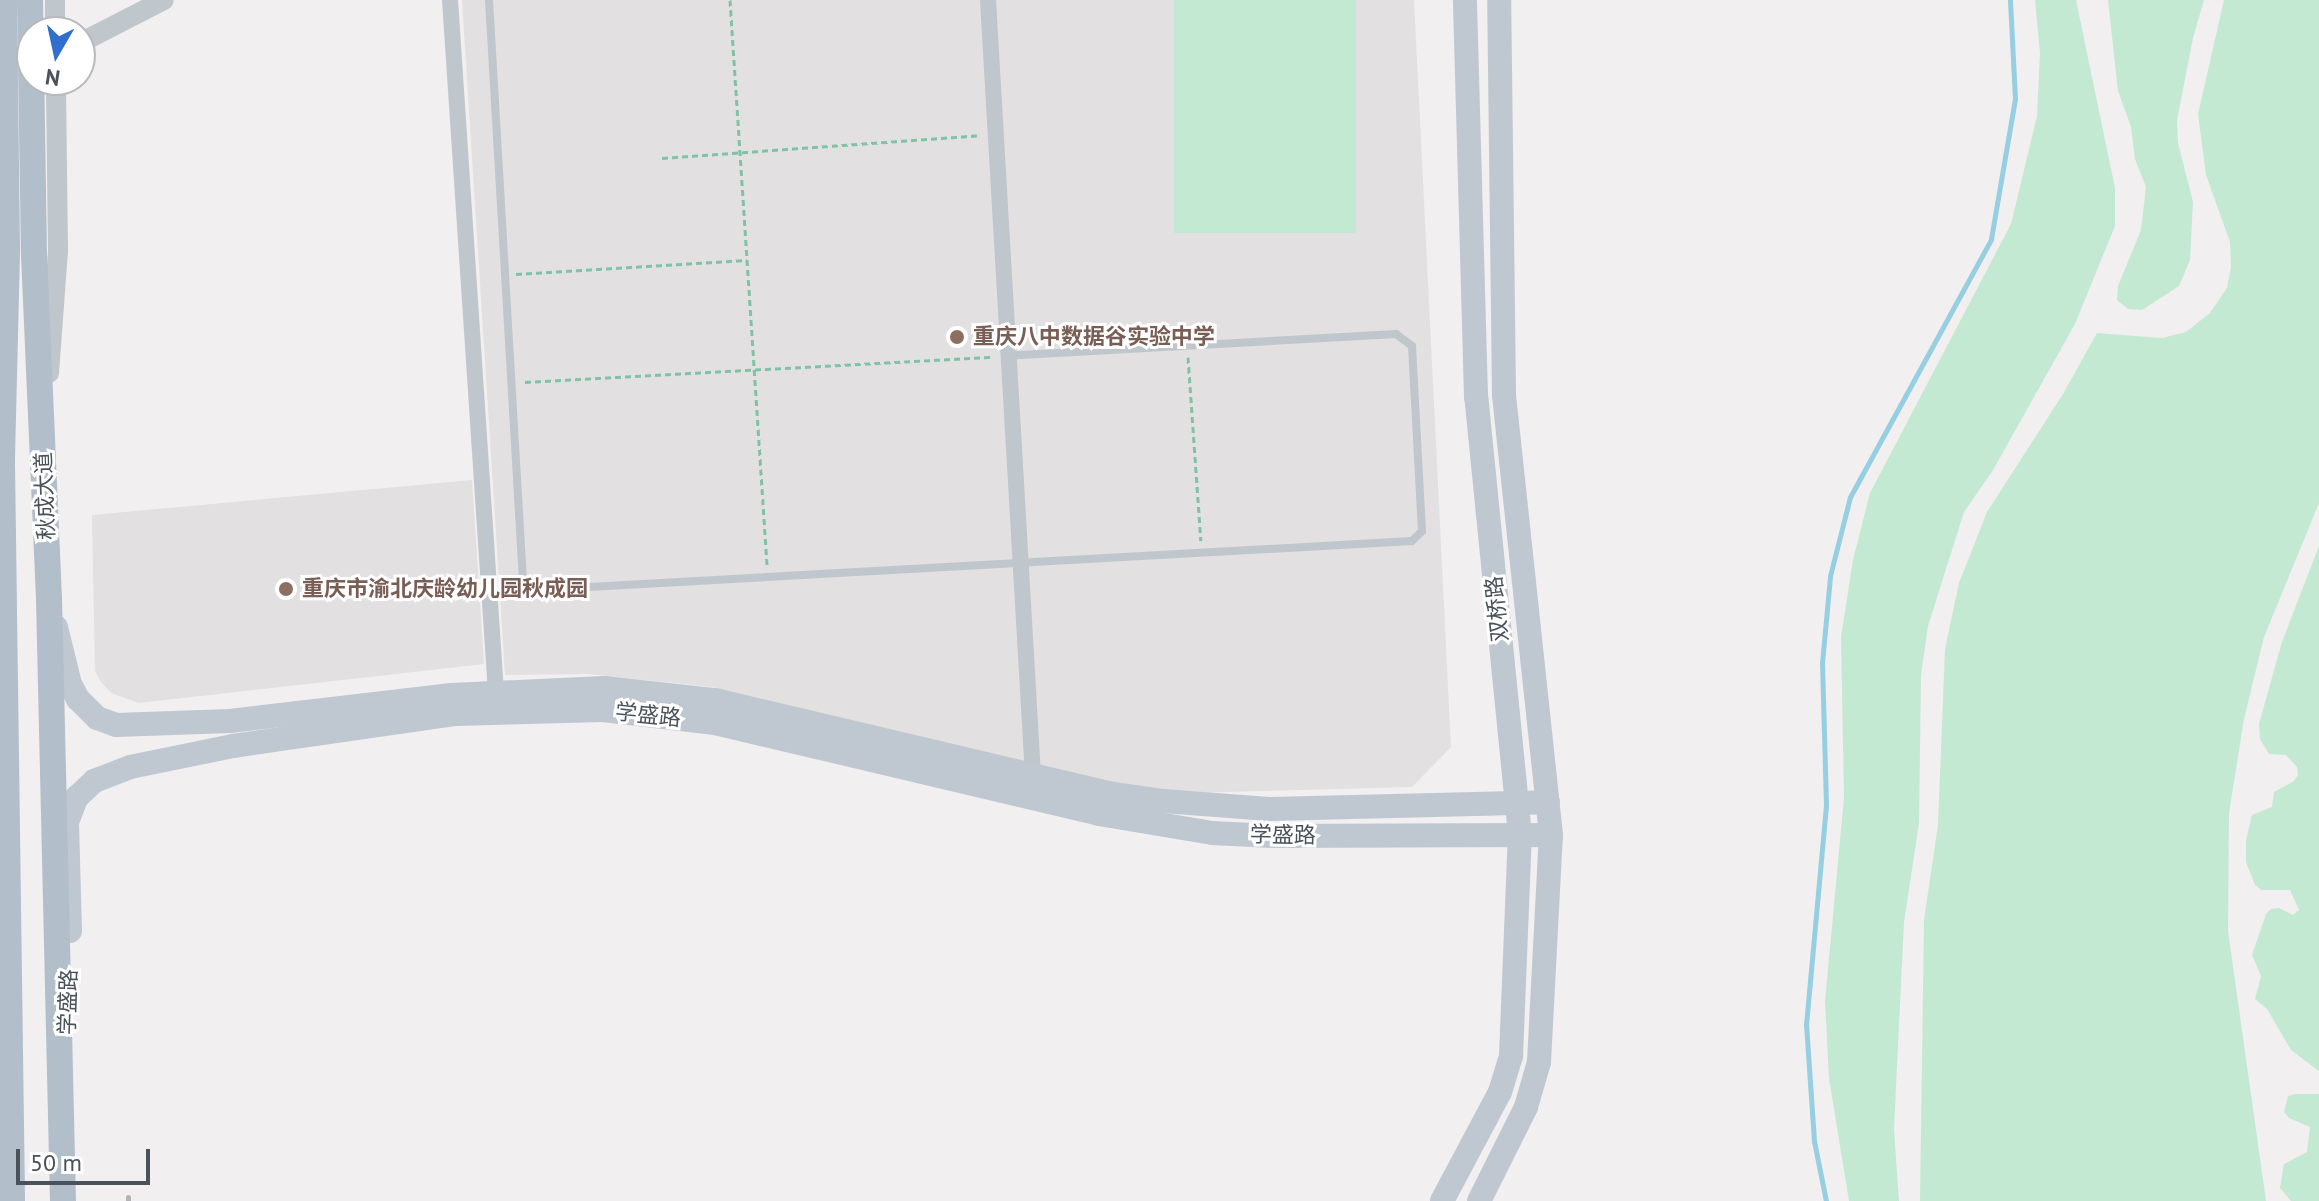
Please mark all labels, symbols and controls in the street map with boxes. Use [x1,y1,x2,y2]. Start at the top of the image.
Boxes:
north arrow [16,16,96,96]
text: N [43,63,62,93]
place label: 重庆八中数据谷实验中学 [973,324,1215,350]
marker: 重庆八中数据谷实验中学 [948,328,966,346]
street label: 秋成大道 [30,452,60,540]
street label: 双桥路 [1480,575,1514,643]
place label: 重庆市渝北庆龄幼儿园秋成园 [302,576,588,602]
marker: 重庆市渝北庆龄幼儿园秋成园 [277,580,295,598]
street label: 学盛路 [614,698,682,732]
street label: 学盛路 [1250,821,1316,849]
street label: 学盛路 [54,969,82,1035]
scale bar [20,1133,154,1183]
text: 50 m [30,1147,82,1178]

